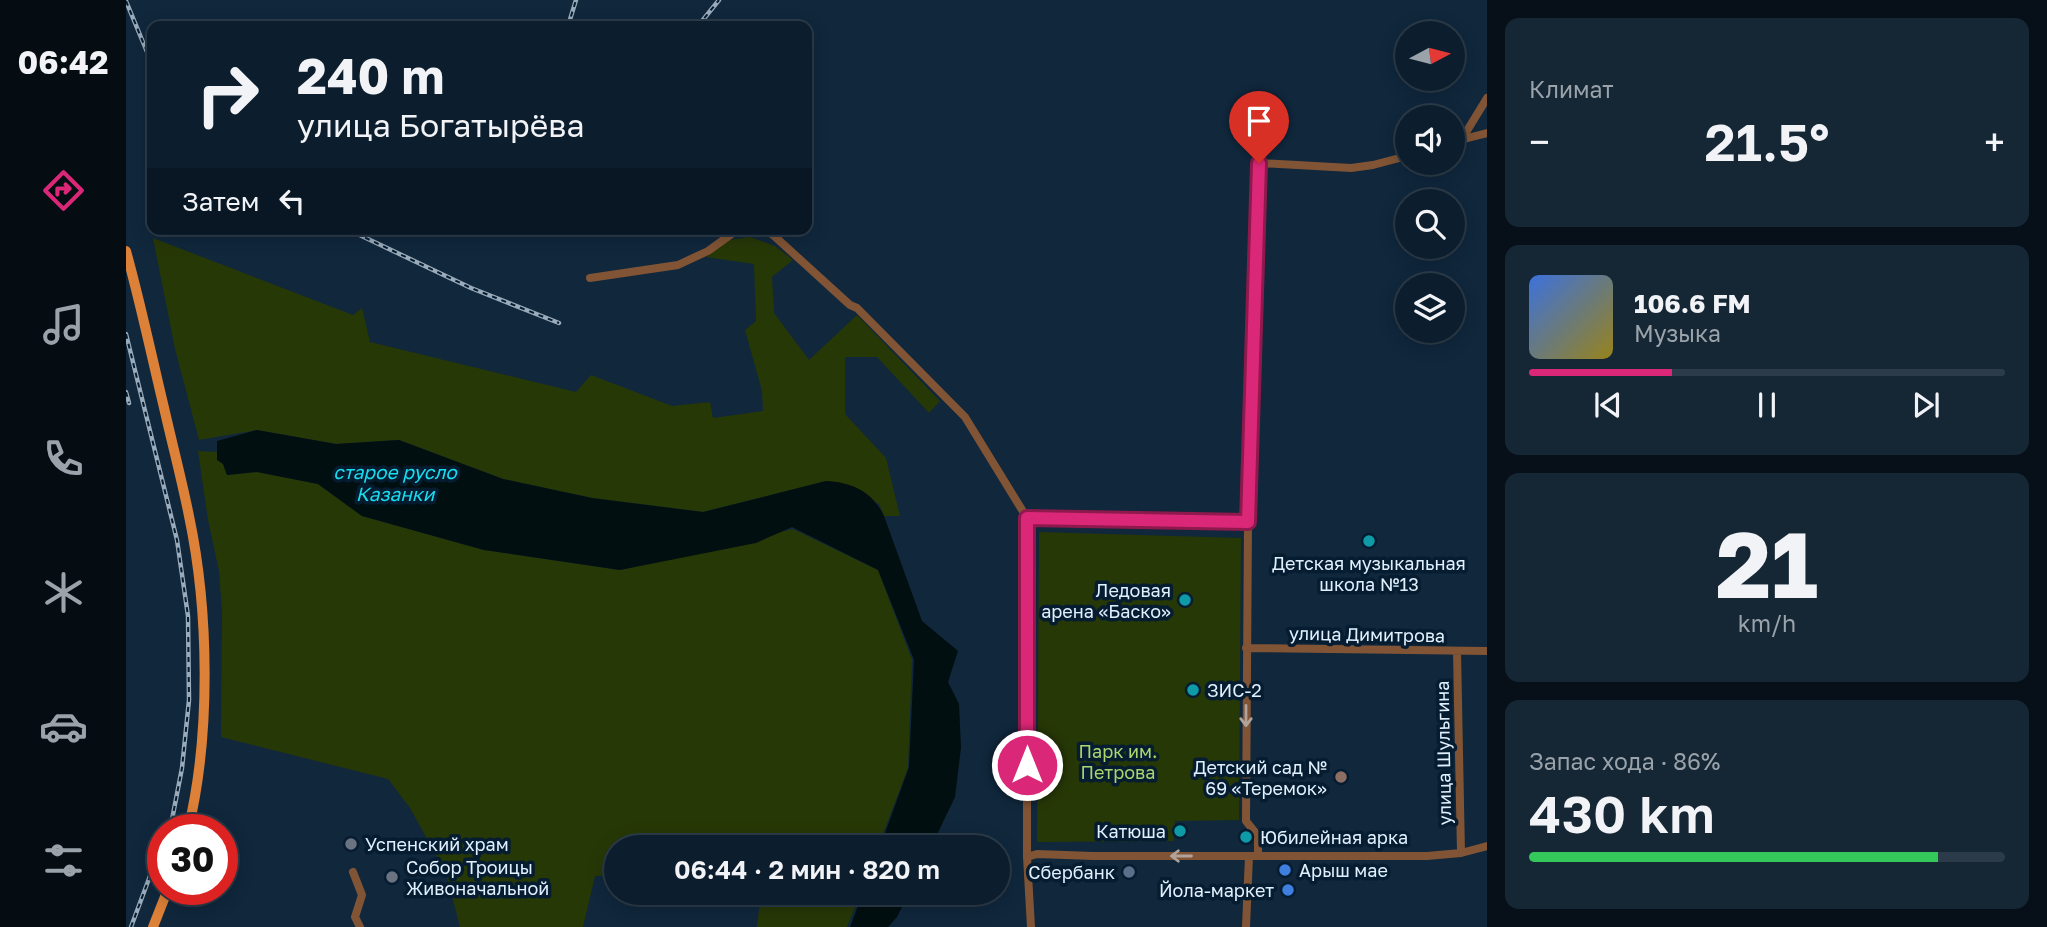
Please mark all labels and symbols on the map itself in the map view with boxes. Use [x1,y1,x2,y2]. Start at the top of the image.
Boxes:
north arrow [1395,21,1465,91]
pin [1229,91,1289,163]
water label: старое русло Казанки [333,460,458,505]
marker: Детская музыкальная школа №13 [1361,533,1377,549]
place label: Детская музыкальная школа №13 [1272,552,1466,595]
place label: Ледовая арена «Баско» [1041,579,1171,622]
marker: Ледовая арена «Баско» [1177,592,1193,608]
street label: улица Димитрова [1289,622,1445,646]
place label: ЗИС-2 [1207,679,1262,701]
street label: улица Шульгина [1431,680,1455,826]
marker: ЗИС-2 [1185,682,1201,698]
one-way arrow [1239,704,1253,727]
position arrow [990,728,1064,802]
park label: Парк им. Петрова [1079,740,1157,783]
place label: Детский сад № 69 «Теремок» [1193,756,1327,799]
marker: Детский сад № 69 «Теремок» [1333,769,1349,785]
speed limit sign: 30 [147,814,238,905]
place label: Катюша [1096,820,1166,842]
marker: Катюша [1172,823,1188,839]
place label: Юбилейная арка [1260,826,1408,848]
marker: Юбилейная арка [1238,829,1254,845]
place label: Успенский храм [365,833,509,855]
marker: Успенский храм [343,836,359,852]
one-way arrow [1169,849,1192,863]
place label: Собор Троицы Живоначальной [406,856,549,899]
place label: Арыш мае [1299,859,1388,881]
place label: Сбербанк [1028,861,1115,883]
marker: Арыш мае [1277,862,1293,878]
marker: Сбербанк [1121,864,1137,880]
marker: Собор Троицы Живоначальной [384,869,400,885]
place label: Йола-маркет [1159,879,1274,901]
marker: Йола-маркет [1280,882,1296,898]

